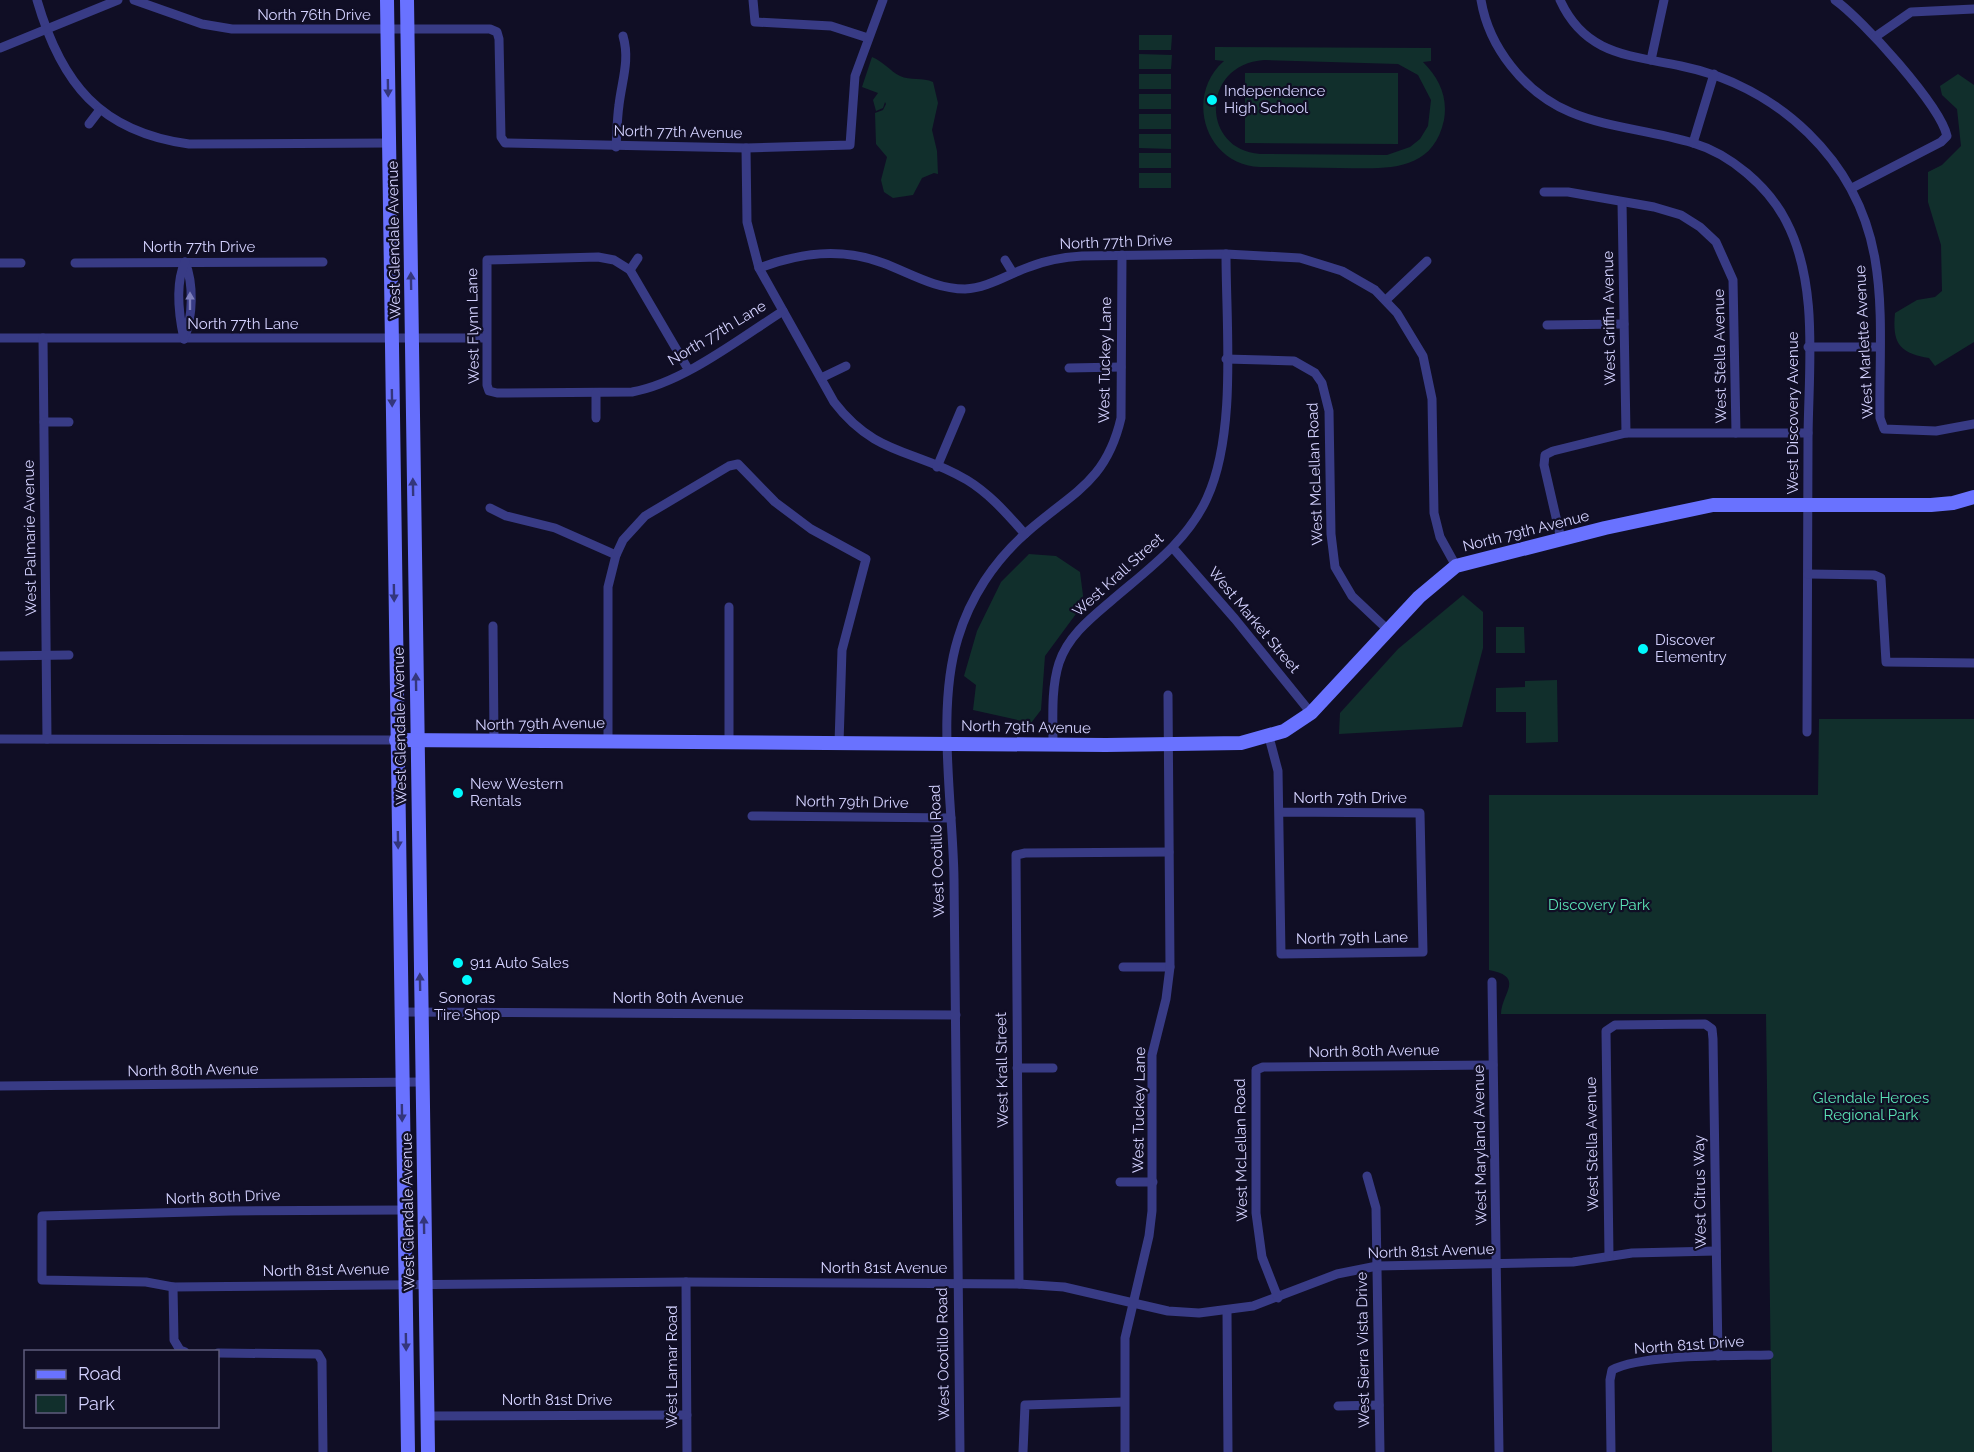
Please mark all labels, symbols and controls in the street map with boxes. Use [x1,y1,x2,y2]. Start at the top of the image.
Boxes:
street label: North 76th Drive [257,6,371,24]
one-way arrow [383,79,393,98]
place label: Independence High School [1224,82,1325,117]
marker: Independence High School [1205,93,1219,107]
street label: North 77th Avenue [613,122,743,142]
street label: West Glendale Avenue [384,160,404,319]
street label: North 77th Drive [1059,231,1173,253]
street label: North 77th Drive [143,238,256,256]
street label: West Griffin Avenue [1599,250,1619,385]
street label: West Marlette Avenue [1851,265,1877,419]
street label: West Flynn Lane [463,268,483,384]
one-way arrow [406,271,415,290]
street label: West Stella Avenue [1710,288,1730,423]
one-way arrow [185,291,195,310]
street label: West Tuckey Lane [1095,296,1115,423]
street label: North 77th Lane [665,297,770,369]
street label: North 77th Lane [187,315,299,333]
street label: West Discovery Avenue [1784,331,1802,495]
one-way arrow [387,388,397,407]
street label: West McLellan Road [1304,402,1326,546]
street label: West Palmarie Avenue [20,459,40,616]
one-way arrow [408,478,418,497]
street label: North 79th Avenue [1461,507,1591,555]
street label: West Krall Street [1069,530,1167,620]
street label: West Market Street [1204,563,1304,677]
one-way arrow [390,583,399,602]
place label: Discover Elementry [1655,631,1727,666]
marker: Discover Elementry [1636,642,1650,656]
street label: West Glendale Avenue [390,646,410,805]
one-way arrow [411,673,420,692]
street label: North 79th Avenue [475,714,605,734]
street label: North 79th Avenue [961,717,1091,737]
place label: New Western Rentals [470,775,564,810]
street label: West Ocotillo Road [926,784,948,918]
marker: New Western Rentals [451,786,465,800]
street label: North 79th Drive [1293,789,1407,807]
street label: North 79th Drive [795,792,909,812]
one-way arrow [393,831,403,850]
park label: Discovery Park [1548,896,1650,914]
street label: North 79th Lane [1296,928,1408,948]
place label: 911 Auto Sales [470,954,569,972]
marker: 911 Auto Sales [451,956,465,970]
one-way arrow [415,972,425,991]
marker: Sonoras Tire Shop [460,973,474,987]
place label: Sonoras Tire Shop [434,989,500,1024]
street label: North 80th Avenue [612,989,744,1007]
street label: West Krall Street [992,1012,1012,1128]
street label: North 80th Avenue [1308,1041,1440,1061]
street label: West Tuckey Lane [1129,1046,1149,1173]
street label: North 80th Avenue [127,1060,259,1080]
street label: West Maryland Avenue [1470,1064,1490,1225]
street label: West Stella Avenue [1582,1076,1602,1211]
street label: West McLellan Road [1231,1078,1251,1222]
park label: Glendale Heroes Regional Park [1813,1089,1929,1124]
one-way arrow [398,1103,407,1122]
street label: West Glendale Avenue [398,1132,418,1291]
street label: West Citrus Way [1690,1135,1710,1249]
street label: North 80th Drive [165,1186,281,1208]
one-way arrow [420,1216,429,1235]
street label: North 81st Avenue [1367,1240,1495,1262]
street label: North 81st Avenue [821,1259,948,1277]
street label: North 81st Avenue [262,1260,390,1280]
street label: West Sierra Vista Drive [1353,1272,1373,1428]
street label: West Ocotillo Road [933,1287,953,1421]
street label: West Lamar Road [663,1305,681,1429]
street label: North 81st Drive [1633,1332,1745,1358]
one-way arrow [401,1333,411,1352]
legend [24,1350,219,1428]
text: Road [78,1363,121,1384]
street label: North 81st Drive [502,1391,612,1409]
text: Park [78,1393,115,1414]

